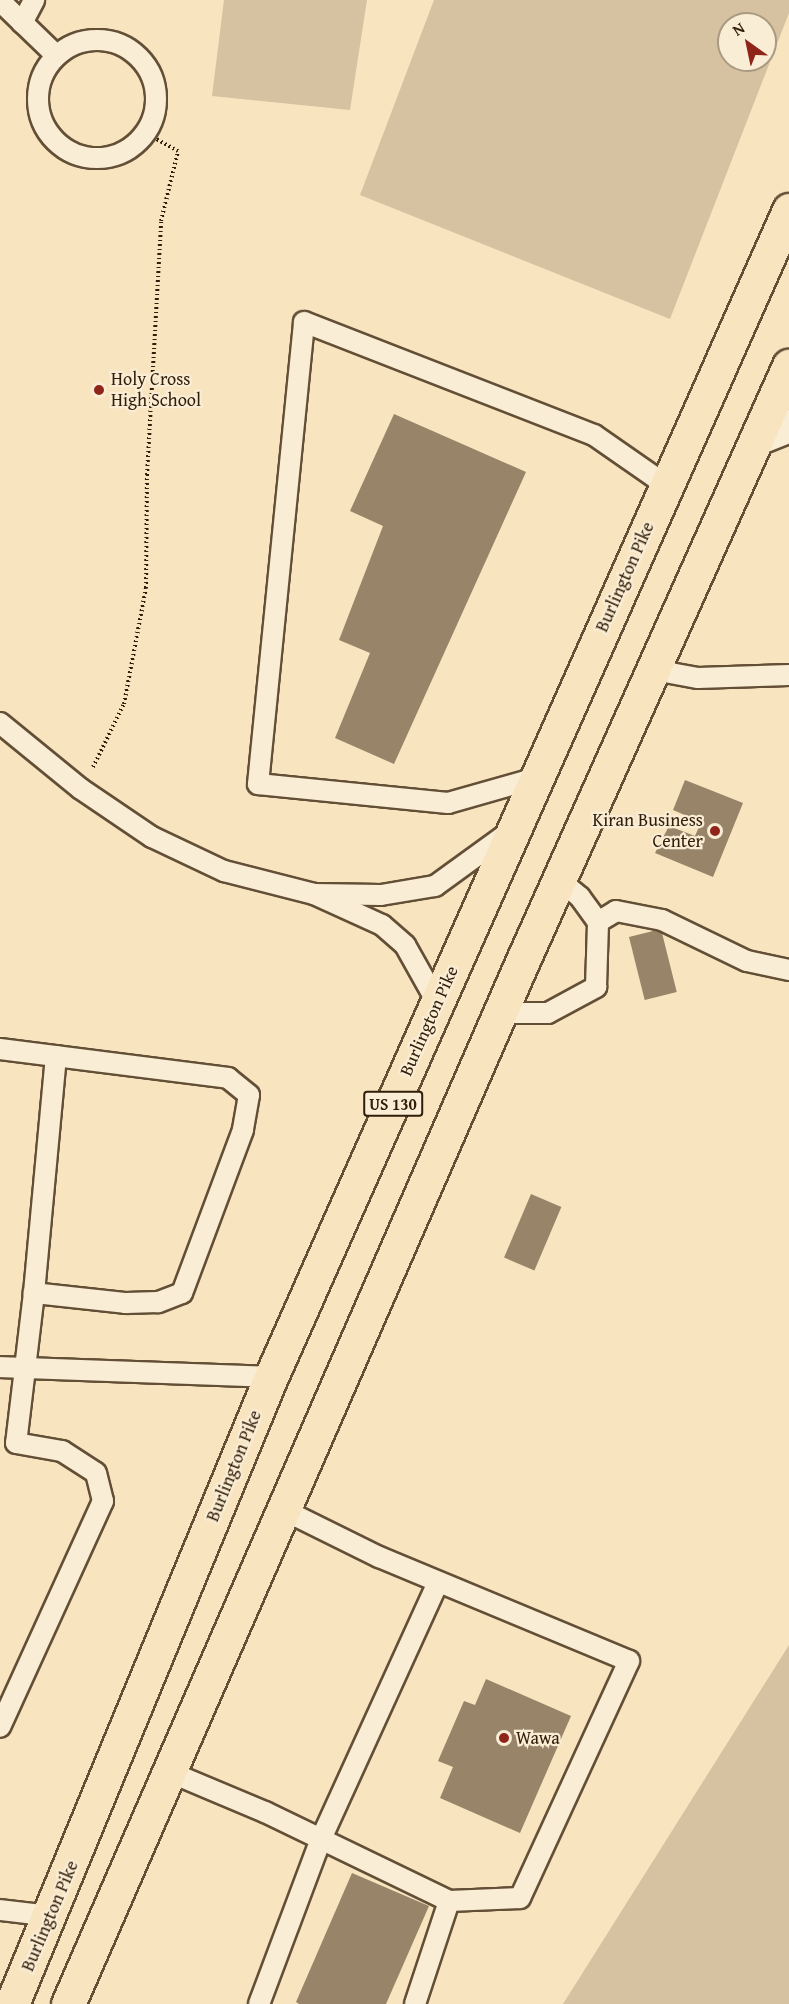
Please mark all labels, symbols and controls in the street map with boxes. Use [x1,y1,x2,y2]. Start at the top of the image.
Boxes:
north arrow [717,12,777,72]
text: N [727,16,749,42]
place label: Holy Cross High School [111,369,201,412]
marker: Holy Cross High School [92,383,106,397]
street label: Burlington Pike [591,519,659,635]
place label: Kiran Business Center [592,810,703,852]
marker: Kiran Business Center [708,824,722,838]
street label: Burlington Pike [395,963,463,1079]
road number: US 130 [363,1091,423,1117]
street label: Burlington Pike [202,1407,266,1525]
place label: Wawa [516,1727,560,1749]
marker: Wawa [497,1731,511,1745]
street label: Burlington Pike [17,1857,83,1975]

